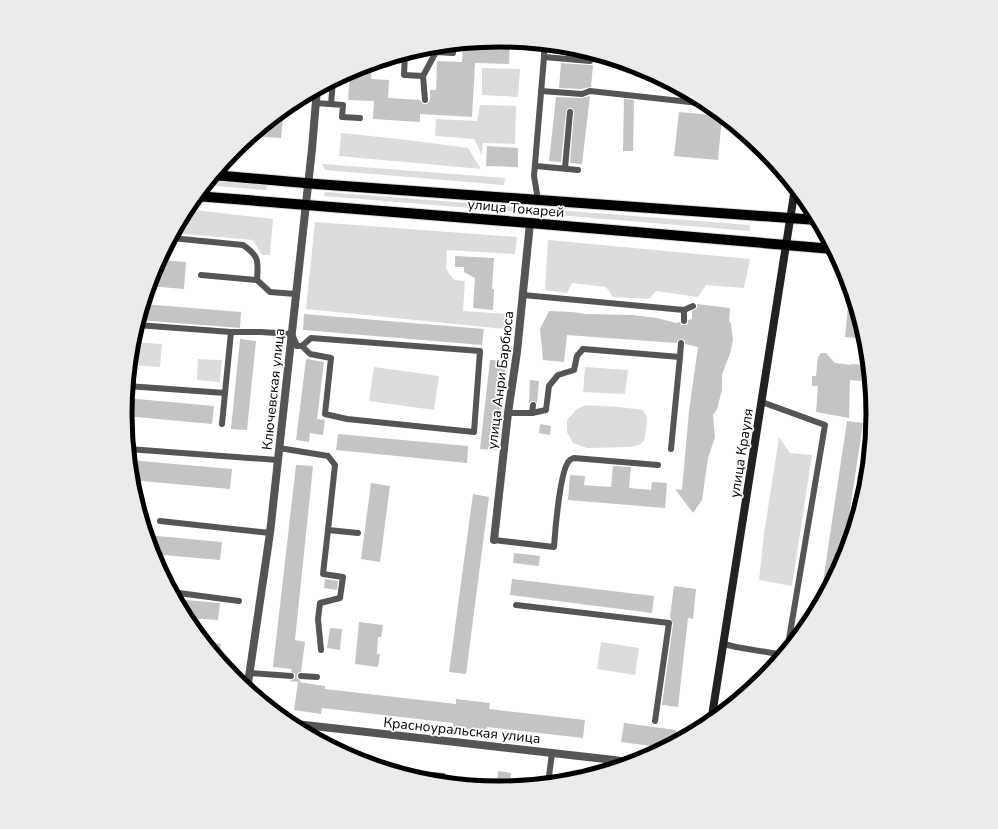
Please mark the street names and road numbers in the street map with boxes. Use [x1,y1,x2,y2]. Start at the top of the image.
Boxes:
street label: улица Токарей [467,195,565,222]
street label: улица Анри Барбюса [483,310,518,450]
street label: Ключевская улица [258,327,289,451]
street label: улица Крауля [725,407,758,499]
street label: Красноуральская улица [382,713,541,748]

